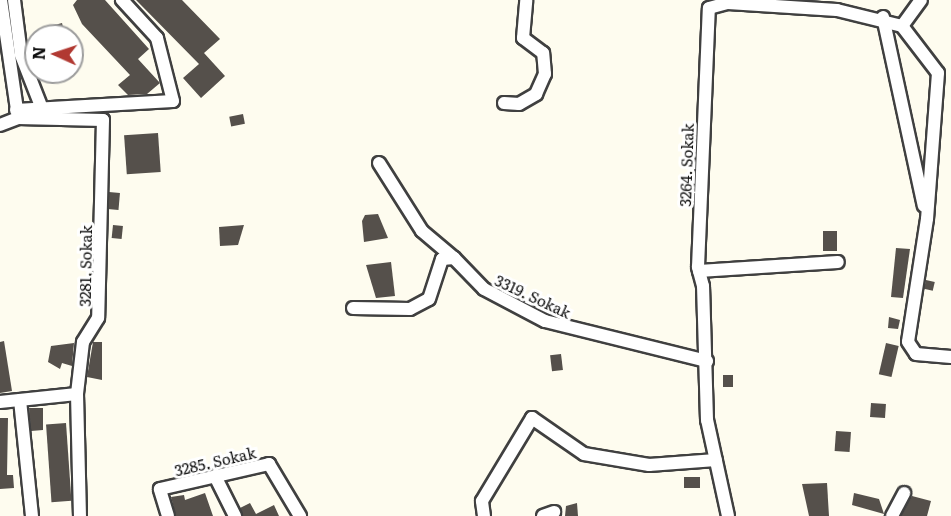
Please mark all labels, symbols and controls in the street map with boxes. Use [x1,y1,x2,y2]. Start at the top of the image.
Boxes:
north arrow [24,24,84,84]
text: N [26,46,50,61]
street label: 3264. Sokak [676,123,696,207]
street label: 3281. Sokak [75,225,95,307]
street label: 3319. Sokak [492,271,574,321]
street label: 3285. Sokak [173,443,257,479]

